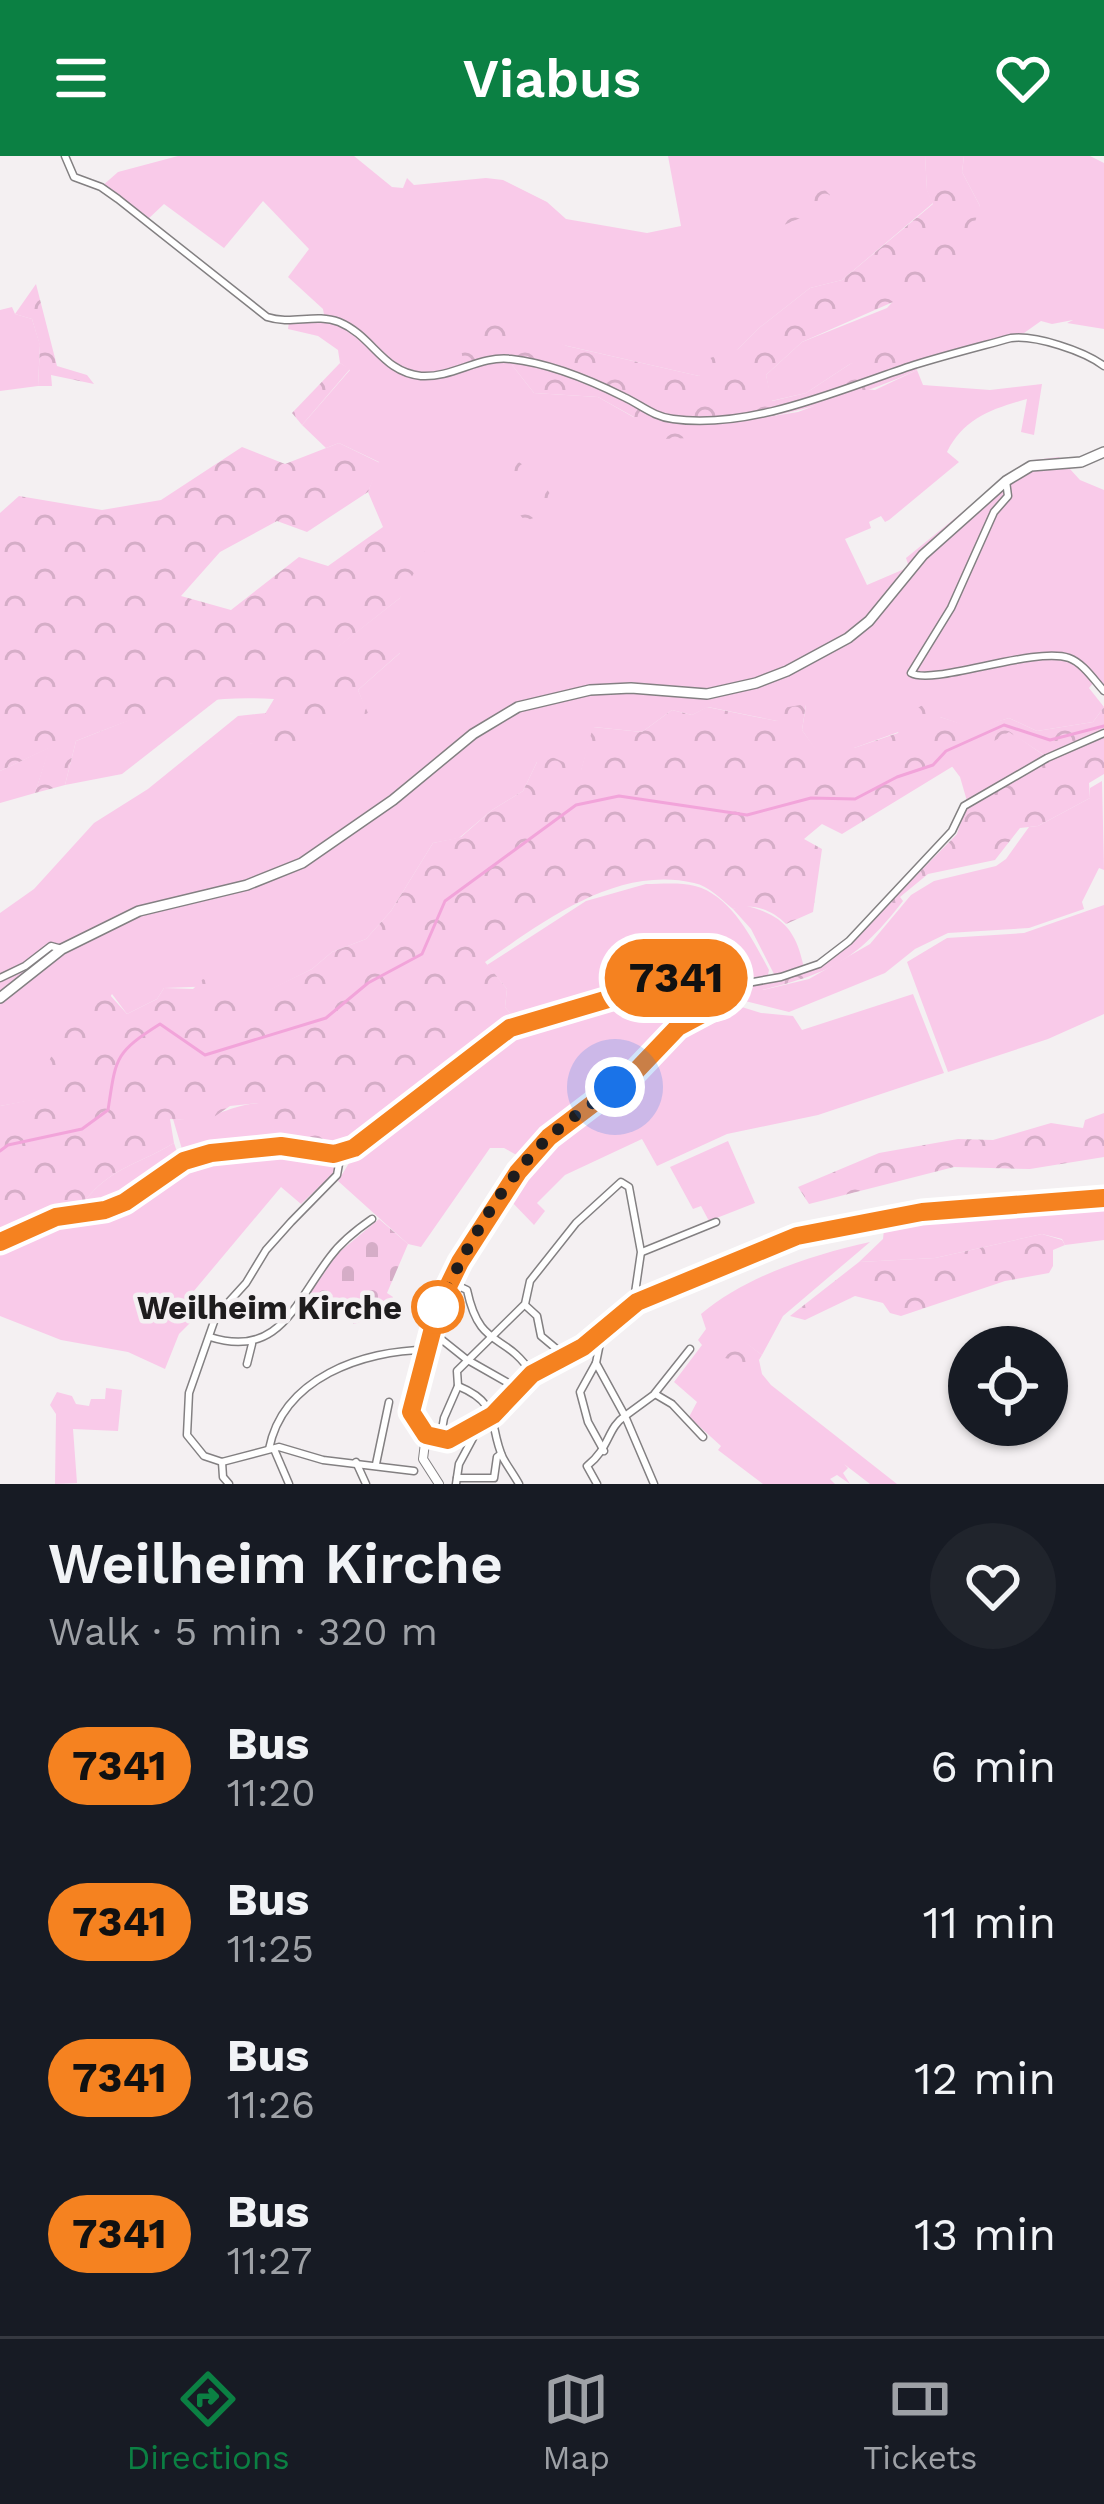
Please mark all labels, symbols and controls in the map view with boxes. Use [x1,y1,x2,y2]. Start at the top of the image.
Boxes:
icon: menu [48,45,114,111]
icon: heart [990,45,1056,111]
text: Viabus [463,47,641,110]
line badge: 7341 [592,939,760,1017]
text: 7341 [629,953,723,1002]
your location [585,1057,645,1117]
marker: Weilheim Kirche [413,1282,463,1332]
place label: Weilheim Kirche [137,1288,402,1327]
map controls [948,1326,1068,1446]
button: locate [948,1326,1068,1446]
button: heart [930,1523,1056,1649]
text: Weilheim Kirche [48,1530,503,1597]
text: Walk · 5 min · 320 m [48,1609,438,1654]
text: Bus [227,1717,309,1770]
text: 6 min [931,1740,1056,1793]
text: 7341 [72,1741,167,1790]
text: 11:20 [227,1770,316,1815]
text: Bus [227,1873,309,1926]
text: 11 min [923,1896,1056,1949]
text: 7341 [72,1897,167,1946]
text: 11:25 [227,1926,314,1971]
text: Bus [227,2029,309,2082]
text: 12 min [914,2052,1056,2105]
text: 7341 [72,2053,167,2102]
text: 11:26 [227,2082,315,2127]
text: Bus [227,2185,309,2238]
text: 13 min [914,2208,1056,2261]
text: 7341 [72,2209,167,2258]
text: 11:27 [227,2238,312,2283]
tab: Directions [127,2366,290,2477]
tab: Map [543,2366,610,2477]
tab: Tickets [863,2366,978,2477]

